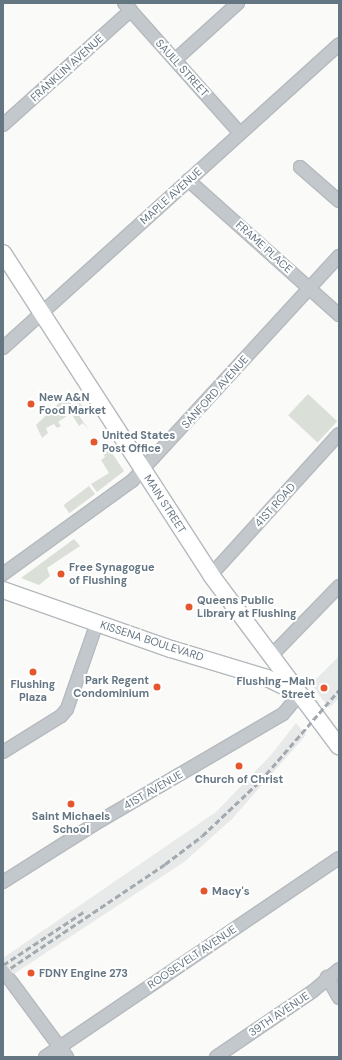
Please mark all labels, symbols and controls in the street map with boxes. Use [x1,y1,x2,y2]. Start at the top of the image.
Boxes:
street label: FRANKLIN AVENUE [28,32,106,104]
street label: SAULL STREET [153,37,211,99]
street label: MAPLE AVENUE [137,165,205,227]
street label: FRAME PLACE [233,218,295,276]
street label: SANFORD AVENUE [179,353,251,431]
place label: New A&N Food Market [39,391,106,417]
marker: New A&N Food Market [26,399,36,409]
place label: United States Post Office [102,429,175,455]
marker: United States Post Office [89,437,99,447]
street label: MAIN STREET [141,472,189,536]
street label: 41ST ROAD [252,480,298,530]
place label: Free Synagogue of Flushing [69,561,155,587]
marker: Free Synagogue of Flushing [56,569,66,579]
place label: Queens Public Library at Flushing [197,594,297,620]
marker: Queens Public Library at Flushing [184,602,194,612]
street label: KISSENA BOULEVARD [99,618,205,664]
marker: Flushing Plaza [28,667,38,677]
place label: Park Regent Condominium [73,674,149,700]
place label: Flushing–Main Street [237,675,315,701]
place label: Flushing Plaza [11,678,55,704]
marker: Park Regent Condominium [152,682,162,692]
marker: Flushing–Main Street [318,682,330,694]
marker: Church of Christ [234,761,244,771]
street label: 41ST AVENUE [121,768,185,812]
place label: Church of Christ [195,772,283,786]
marker: Saint Michaels School [66,799,76,809]
place label: Saint Michaels School [32,810,110,836]
place label: Macy's [212,884,250,898]
marker: Macy's [199,886,209,896]
street label: ROOSEVELT AVENUE [145,922,239,992]
place label: FDNY Engine 273 [39,966,128,980]
marker: FDNY Engine 273 [26,968,36,978]
street label: 39TH AVENUE [246,989,312,1039]

